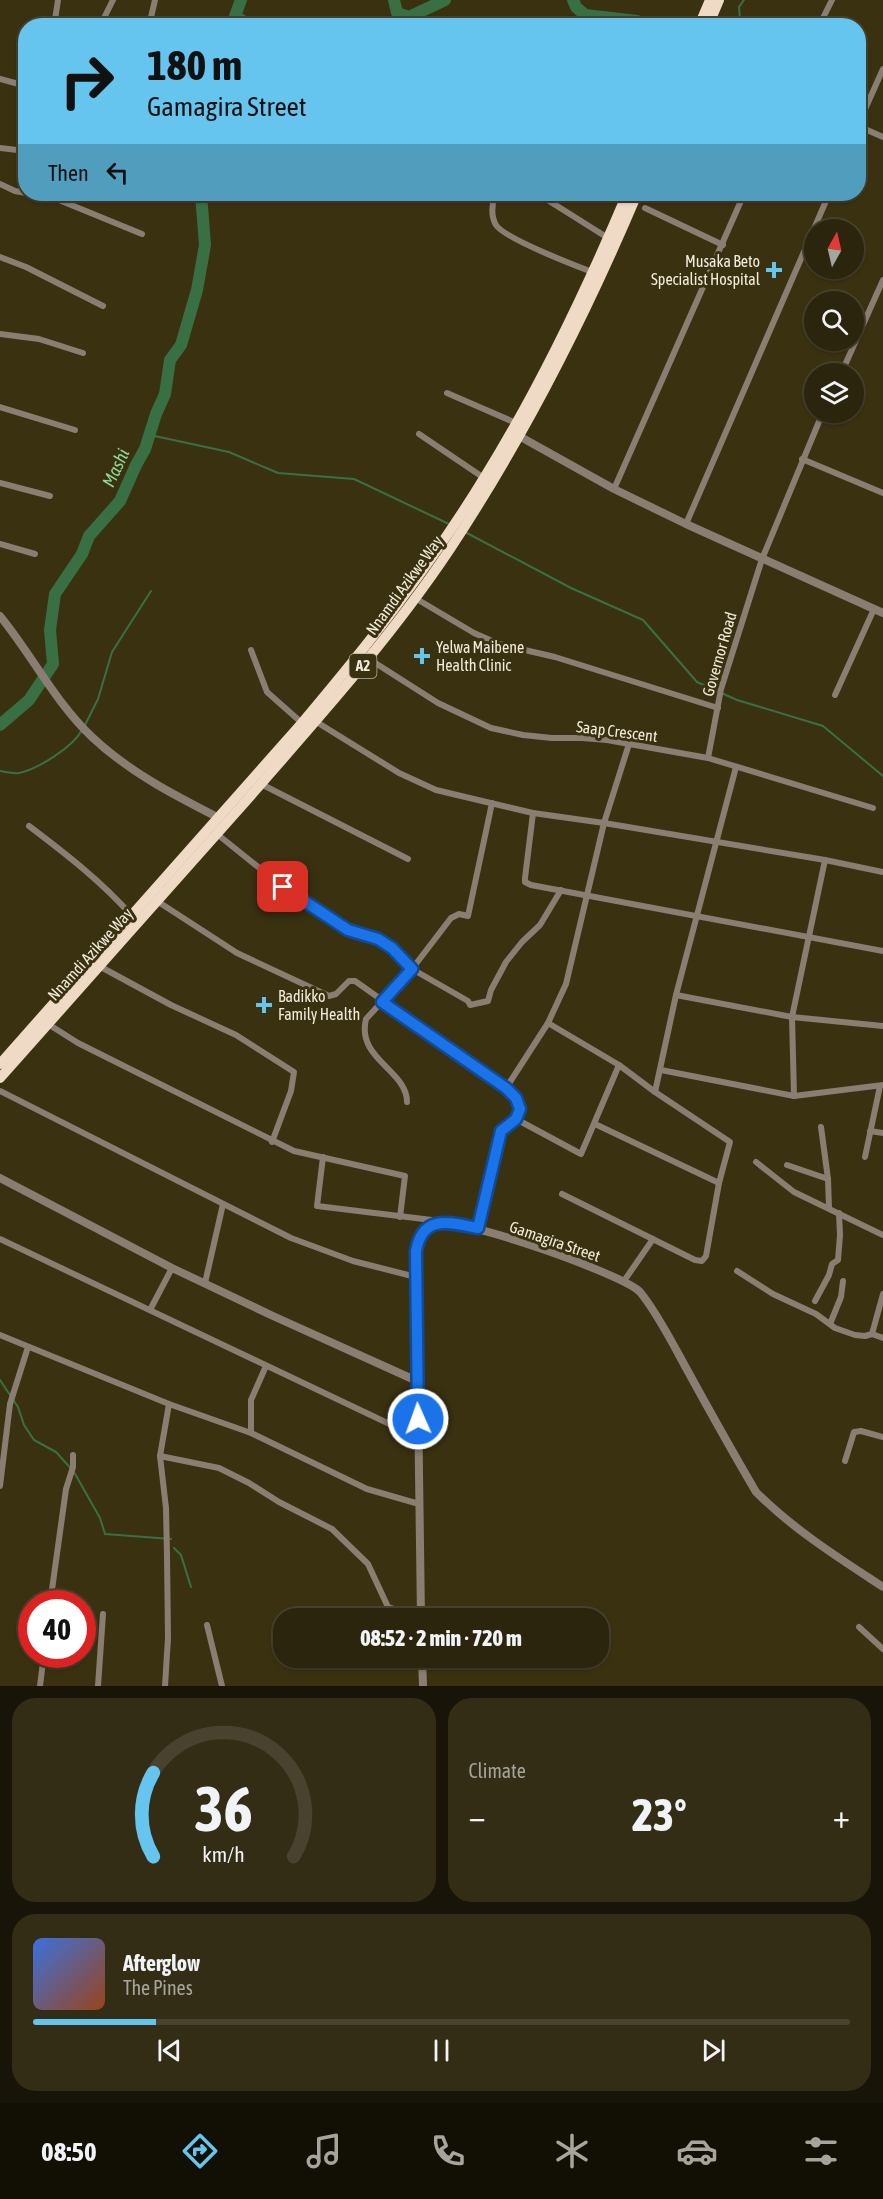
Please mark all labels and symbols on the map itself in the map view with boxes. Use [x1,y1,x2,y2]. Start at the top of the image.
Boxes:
north arrow [804,219,864,279]
place label: Musaka Beto Specialist Hospital [651,252,761,289]
marker: Musaka Beto Specialist Hospital [765,261,783,279]
water label: Mashi [98,445,133,490]
street label: Nnamdi Azikwe Way [362,532,447,639]
street label: Governor Road [698,610,740,698]
place label: Yelwa Maibene Health Clinic [436,638,524,674]
marker: Yelwa Maibene Health Clinic [413,647,431,665]
road number: A2 [350,654,376,678]
street label: Saap Crescent [575,717,659,746]
pin [257,861,308,912]
street label: Nnamdi Azikwe Way [44,904,137,1005]
place label: Badikko Family Health [278,987,360,1024]
marker: Badikko Family Health [255,996,273,1014]
street label: Gamagira Street [507,1217,603,1266]
position arrow [386,1387,450,1451]
speed limit sign: 40 [18,1590,96,1668]

